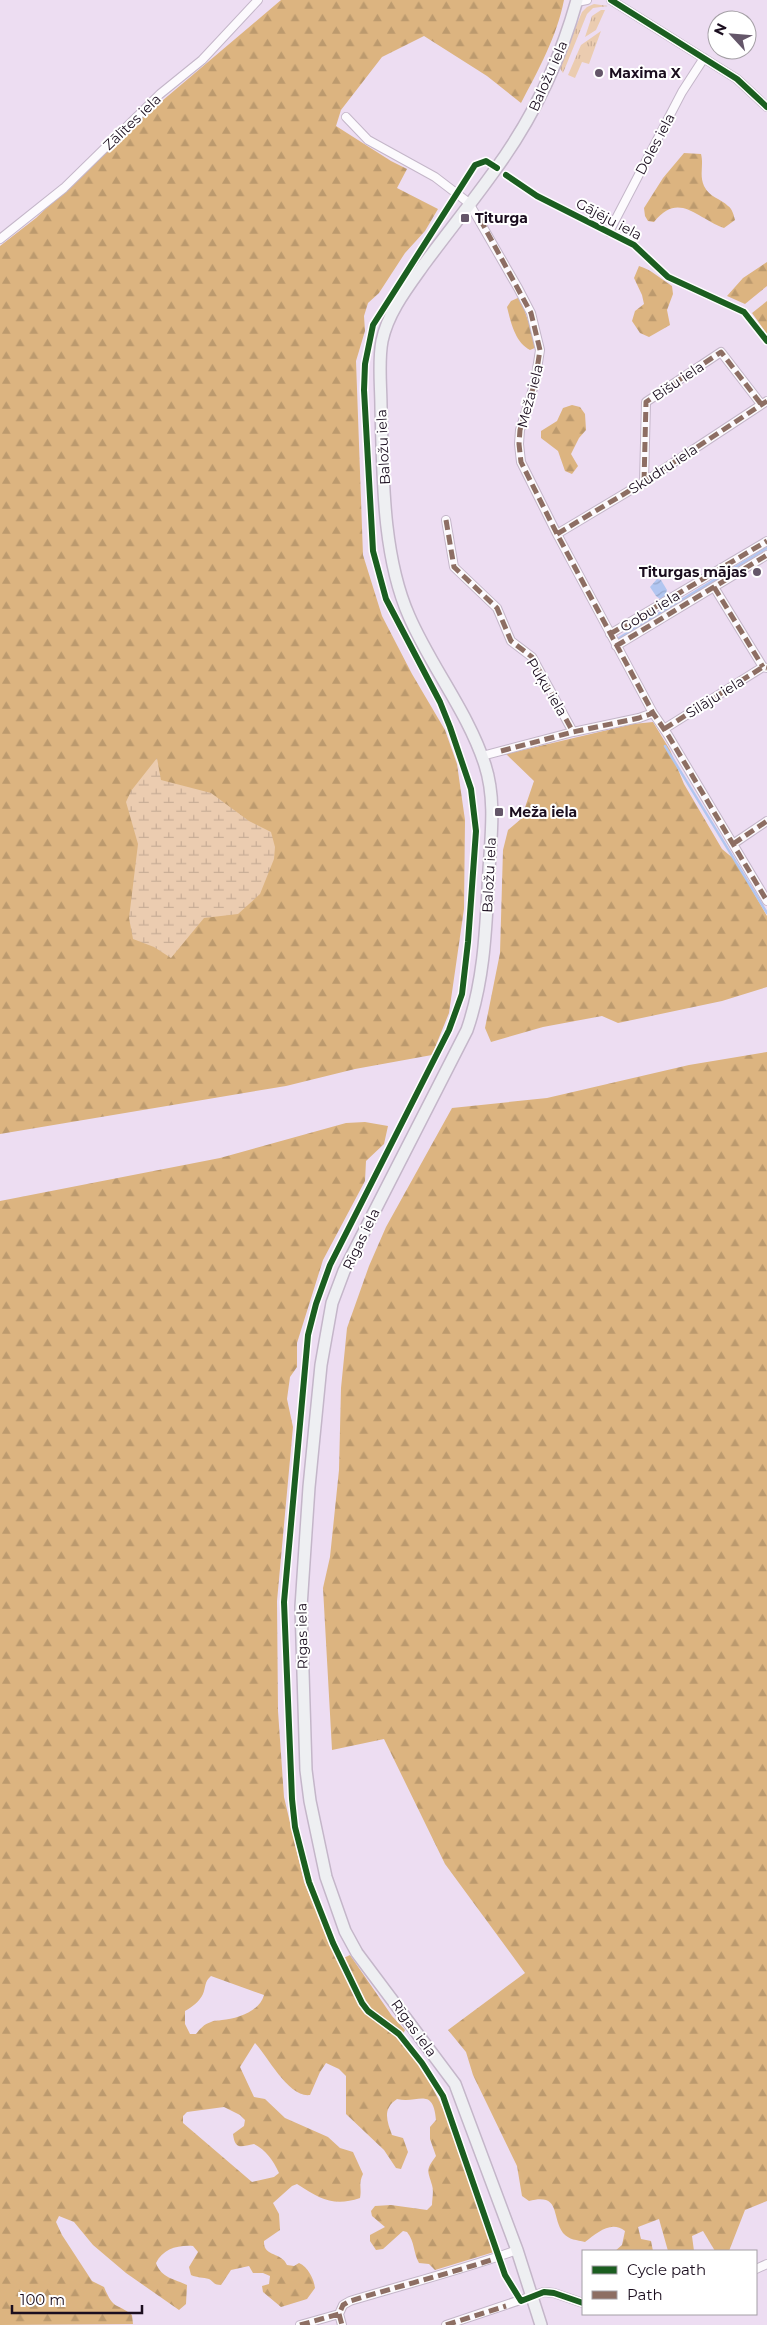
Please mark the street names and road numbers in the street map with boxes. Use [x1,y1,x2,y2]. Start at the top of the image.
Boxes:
street label: Baložu iela [524,38,572,114]
street label: Zālītes iela [99,90,165,154]
street label: Doles iela [631,110,679,178]
street label: Gājēju iela [573,194,645,244]
street label: Bišu iela [649,357,707,405]
street label: Meža iela [513,362,547,430]
street label: Baložu iela [372,409,394,485]
street label: Skudru iela [625,440,701,498]
street label: Gobu iela [617,586,683,636]
street label: Puķu iela [522,654,571,720]
street label: Silāju iela [682,672,748,722]
street label: Baložu iela [478,837,500,913]
street label: Rīgas iela [338,1205,384,1273]
street label: Rīgas iela [292,1603,312,1669]
street label: Rīgas iela [387,1996,441,2060]

